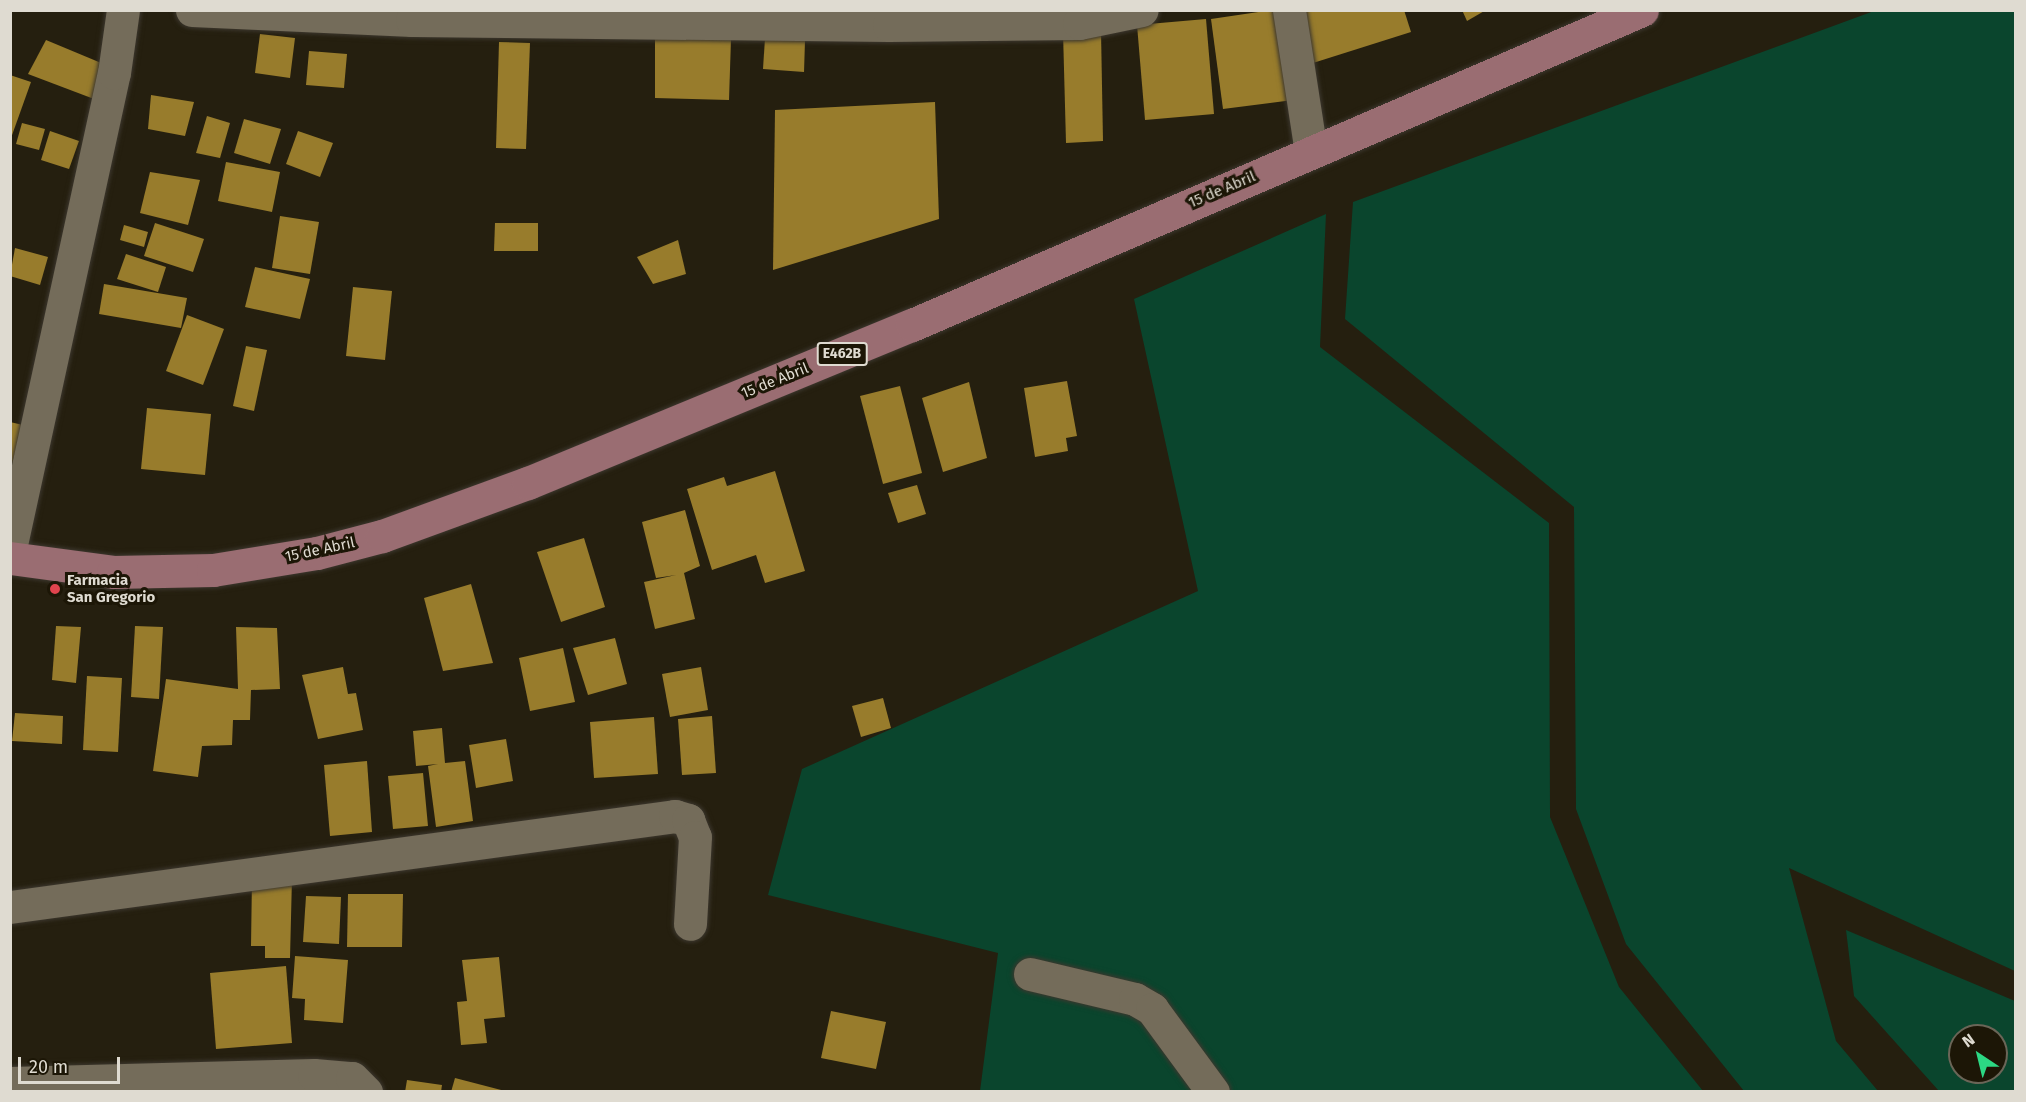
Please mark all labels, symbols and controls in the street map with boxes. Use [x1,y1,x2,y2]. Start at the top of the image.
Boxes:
street label: 15 de Abril [1186,168,1258,212]
road number: E462B [816,343,868,365]
street label: 15 de Abril [739,359,811,403]
street label: 15 de Abril [283,534,357,566]
place label: Farmacia San Gregorio [67,571,155,606]
marker: Farmacia San Gregorio [48,582,62,596]
north arrow [1948,1024,2008,1084]
text: N [1959,1030,1978,1051]
scale bar [21,1045,123,1083]
text: 20 m [29,1056,68,1078]

